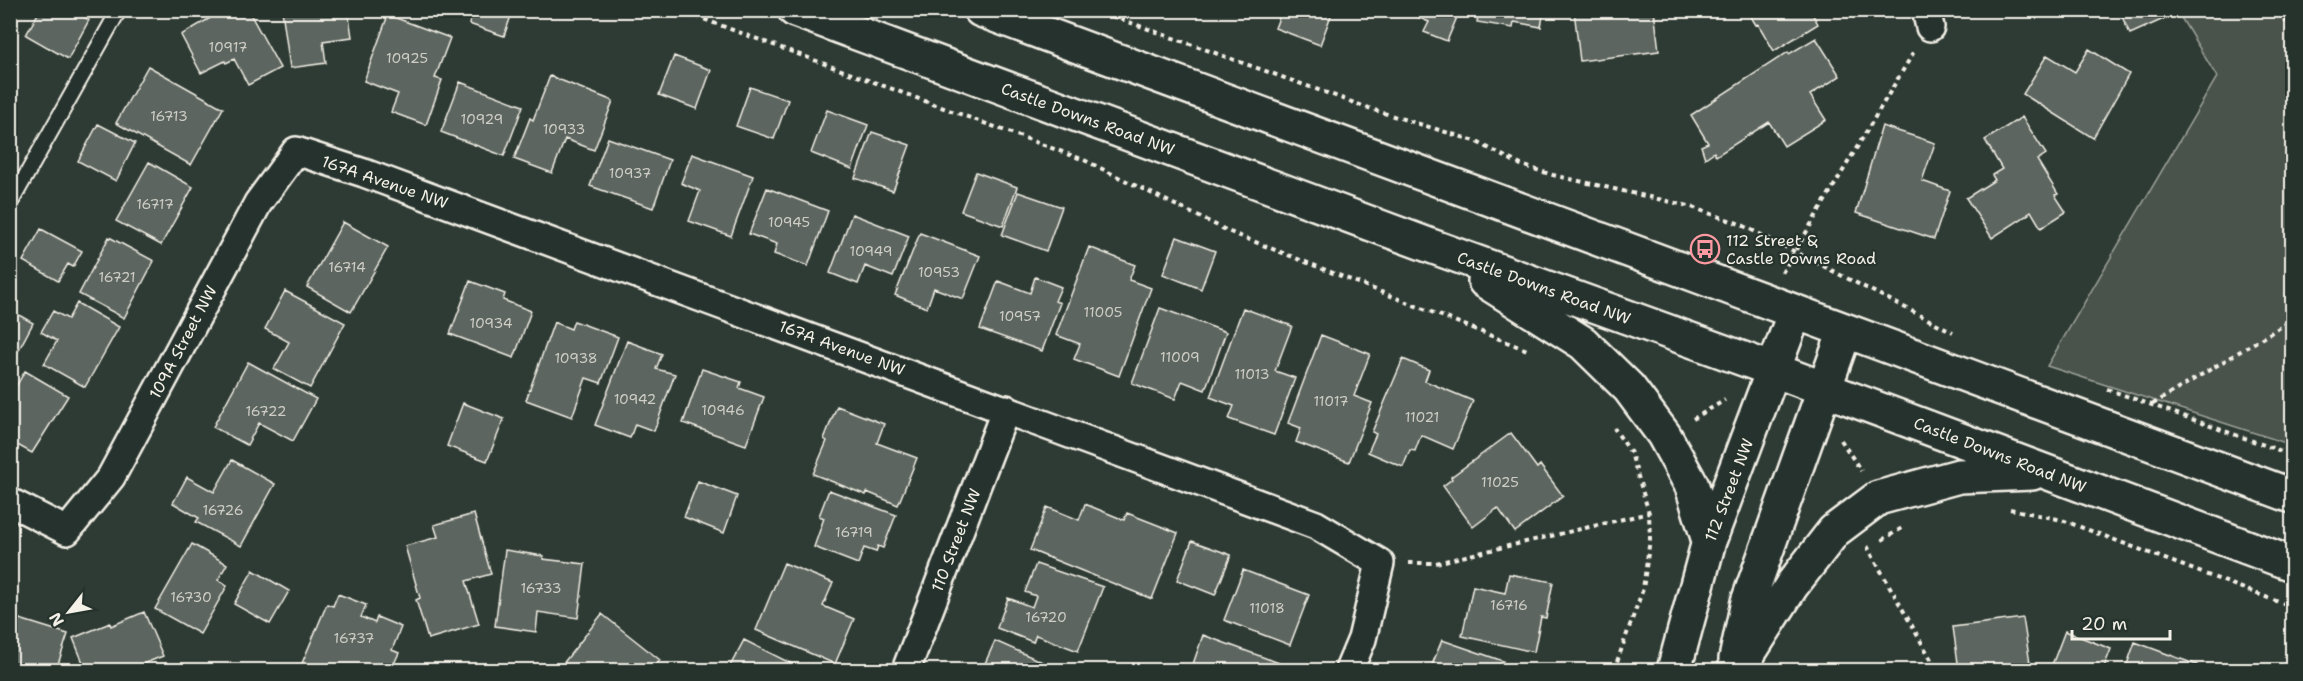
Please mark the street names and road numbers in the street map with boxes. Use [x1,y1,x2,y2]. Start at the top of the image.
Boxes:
street label: Castle Downs Road NW [998,78,1178,160]
street label: 167A Avenue NW [319,150,451,214]
street label: Castle Downs Road NW [1454,247,1634,329]
street label: 109A Street NW [144,282,222,402]
street label: 167A Avenue NW [776,315,908,381]
street label: Castle Downs Road NW [1911,412,2089,498]
street label: 112 Street NW [1700,436,1758,544]
street label: 110 Street NW [927,485,985,595]

